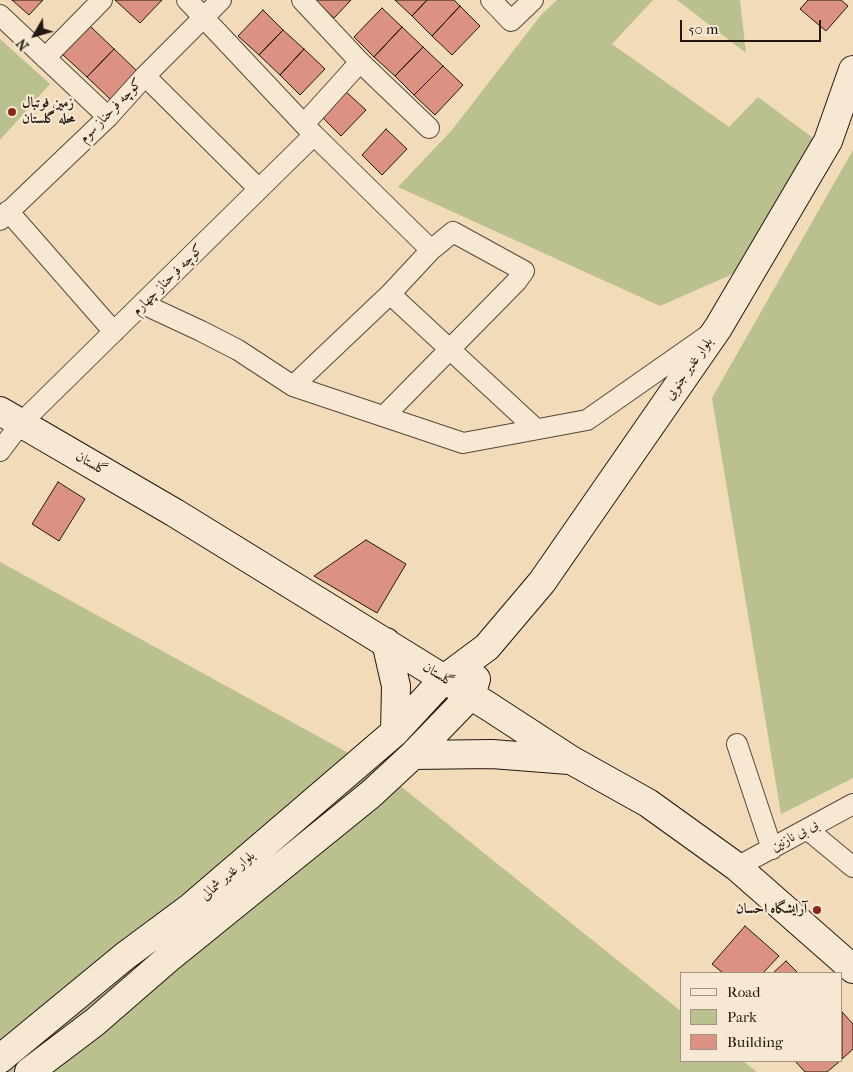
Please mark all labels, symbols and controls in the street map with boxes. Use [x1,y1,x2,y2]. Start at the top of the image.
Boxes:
north arrow [10,10,60,60]
scale bar [683,10,824,42]
text: 50 m [688,20,718,38]
text: N [13,35,33,54]
street label: کوچه فرحناز سوم [76,75,146,147]
place label: زمین فوتبال محله گلستان [22,96,75,128]
marker: زمین فوتبال محله گلستان [6,106,18,118]
street label: کوچه فرحناز چهارم [129,241,207,319]
street label: بلوار غدیر جنوبی [661,334,717,404]
street label: گلستان [72,448,110,480]
street label: گلستان [419,659,457,691]
street label: بی بی نازنین [768,816,822,856]
street label: بلوار غدیر شمالی [197,848,259,904]
place label: آرایشگاه احسان [736,902,807,918]
marker: آرایشگاه احسان [811,904,823,916]
legend [680,972,843,1062]
text: Road [727,983,760,1001]
text: Park [727,1008,757,1026]
text: Building [727,1033,783,1051]

